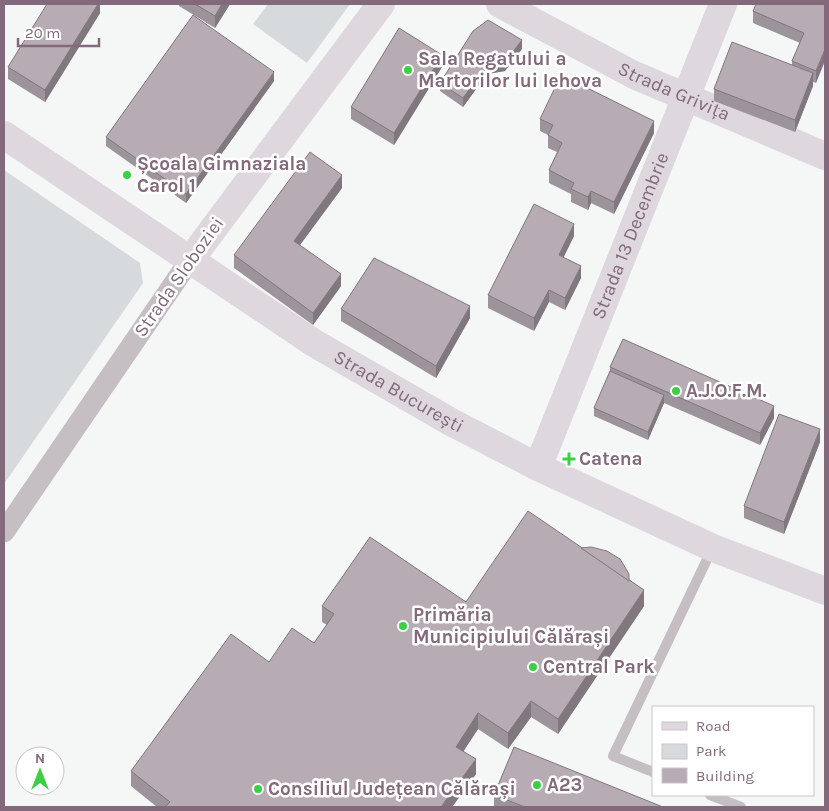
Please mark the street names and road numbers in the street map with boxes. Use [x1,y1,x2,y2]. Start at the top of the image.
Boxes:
street label: Strada Grivița [614,58,733,125]
street label: Strada 13 Decembrie [587,149,674,322]
street label: Strada Sloboziei [130,213,228,341]
street label: Strada București [330,346,467,438]

